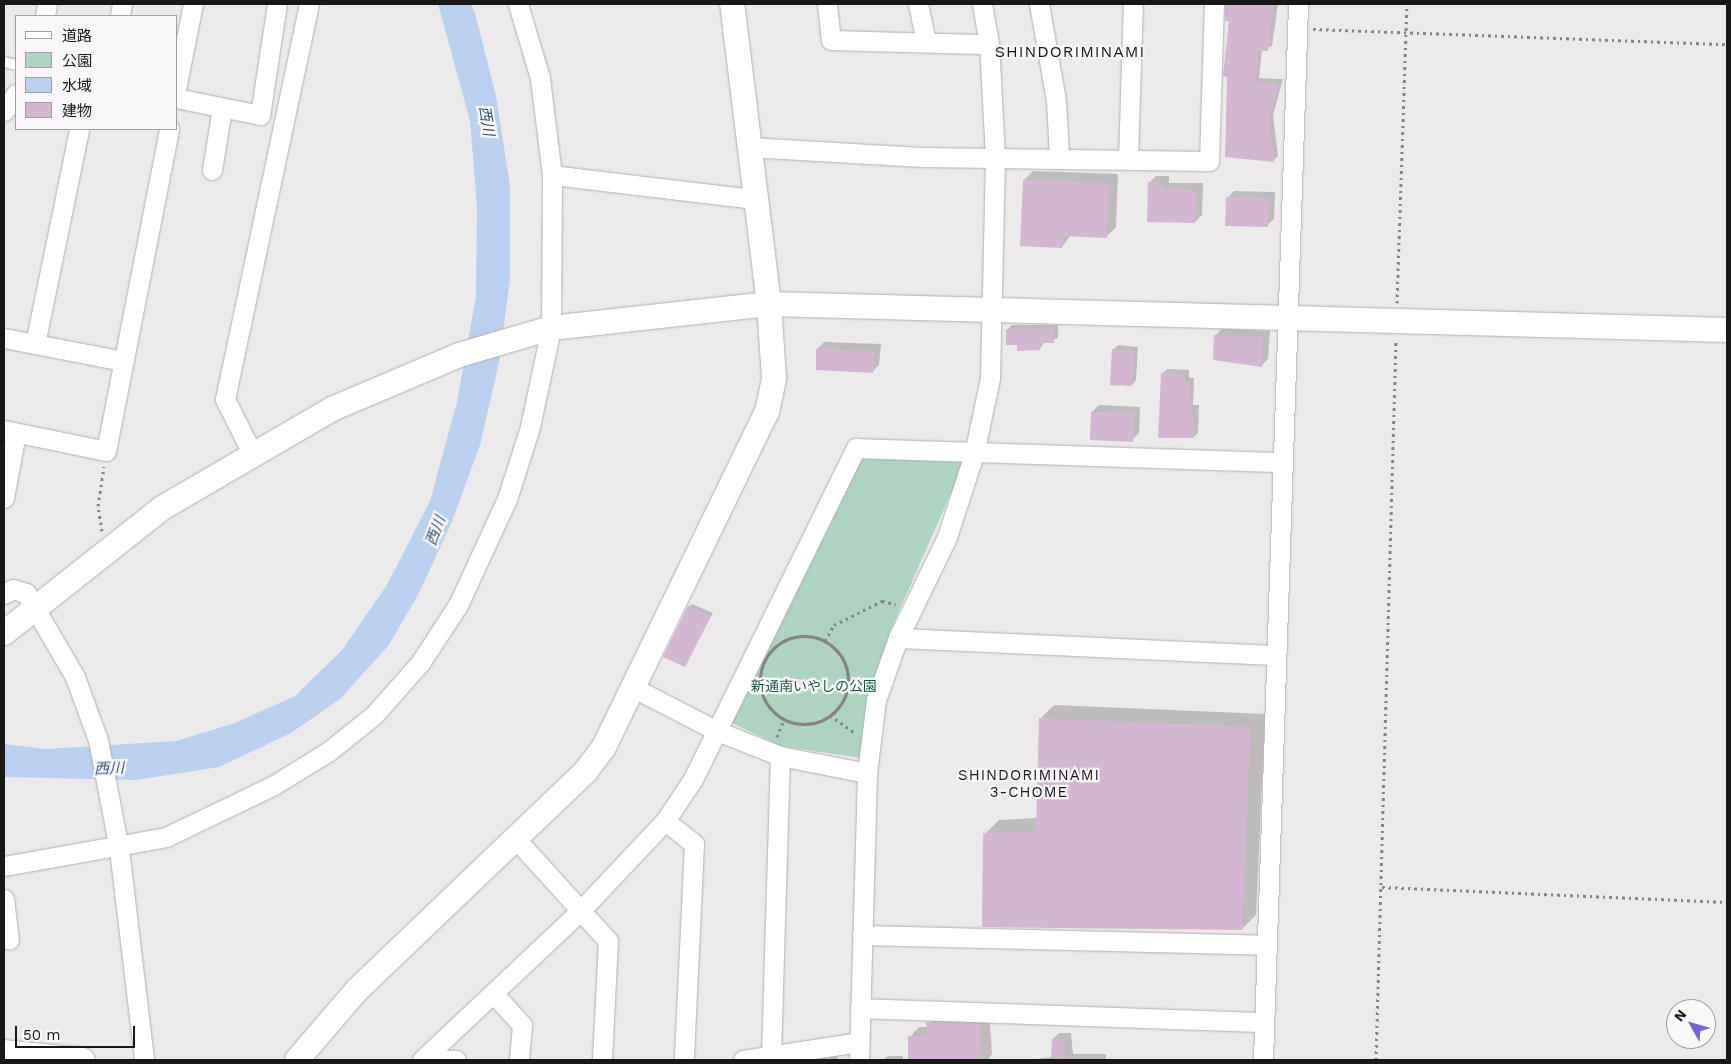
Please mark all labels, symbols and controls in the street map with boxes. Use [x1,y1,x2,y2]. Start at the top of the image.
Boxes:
legend [15,15,178,130]
text: 道路 [62,27,92,45]
district label: SHINDORIMINAMI [993,42,1147,62]
text: 公園 [62,52,92,70]
text: 水域 [62,77,92,95]
text: 建物 [62,102,92,120]
water label: 西川 [475,105,497,137]
water label: 西川 [422,514,450,548]
park label: 新通南いやしの公園 [751,678,877,694]
water label: 西川 [94,759,124,779]
district label: SHINDORIMINAMI 3-CHOME [956,766,1102,801]
north arrow [1666,999,1716,1049]
text: N [1670,1006,1689,1024]
scale bar [18,1016,138,1048]
text: 50 m [23,1026,60,1044]

